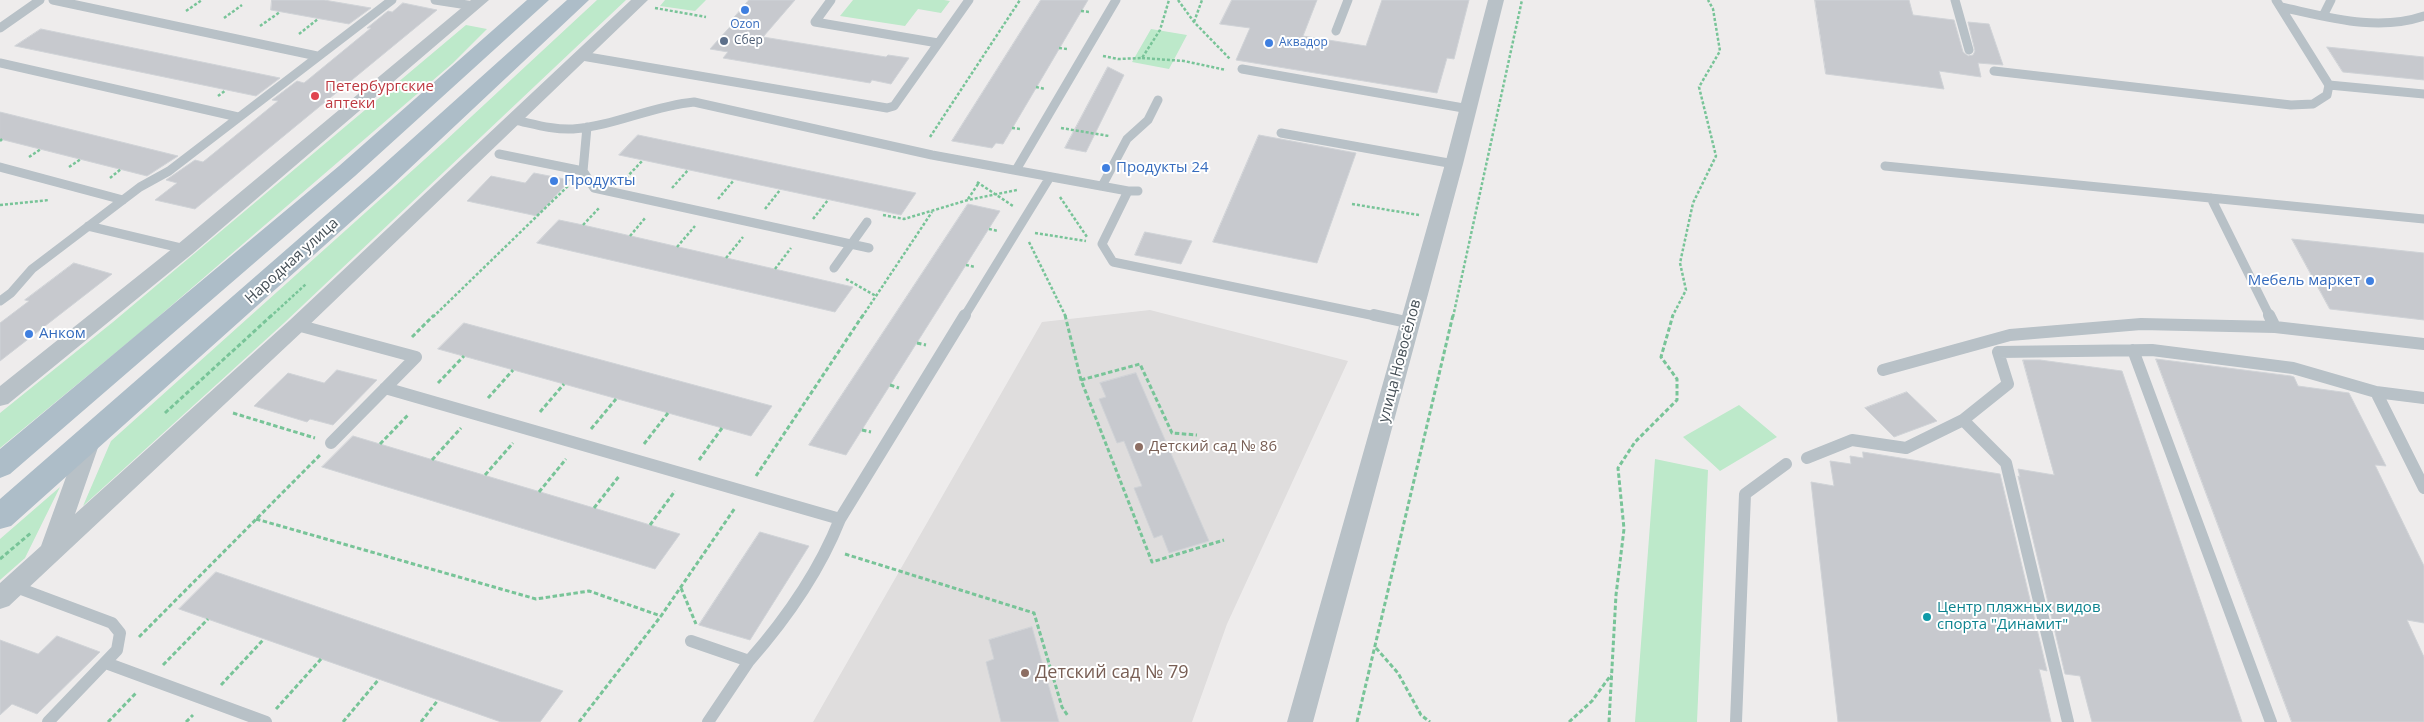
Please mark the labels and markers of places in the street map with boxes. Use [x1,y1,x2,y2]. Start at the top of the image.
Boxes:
marker: Ozon [739,4,751,16]
place label: Ozon [730,18,760,32]
place label: Сбер [734,34,763,48]
marker: Сбер [718,35,730,47]
place label: Аквадор [1279,36,1328,50]
marker: Аквадор [1263,37,1275,49]
place label: Петербургские аптеки [325,78,434,113]
marker: Петербургские аптеки [309,90,321,102]
place label: Продукты 24 [1116,159,1209,177]
marker: Продукты 24 [1100,162,1112,174]
place label: Продукты [564,172,636,190]
marker: Продукты [548,175,560,187]
place label: Мебель маркет [2248,272,2360,290]
marker: Мебель маркет [2364,275,2376,287]
place label: Анком [39,325,86,343]
marker: Анком [23,328,35,340]
place label: Детский сад № 86 [1149,438,1277,456]
marker: Детский сад № 86 [1133,441,1145,453]
place label: Центр пляжных видов спорта "Динамит" [1937,599,2100,634]
marker: Центр пляжных видов спорта "Динамит" [1921,611,1933,623]
place label: Детский сад № 79 [1035,662,1189,684]
marker: Детский сад № 79 [1019,667,1031,679]

